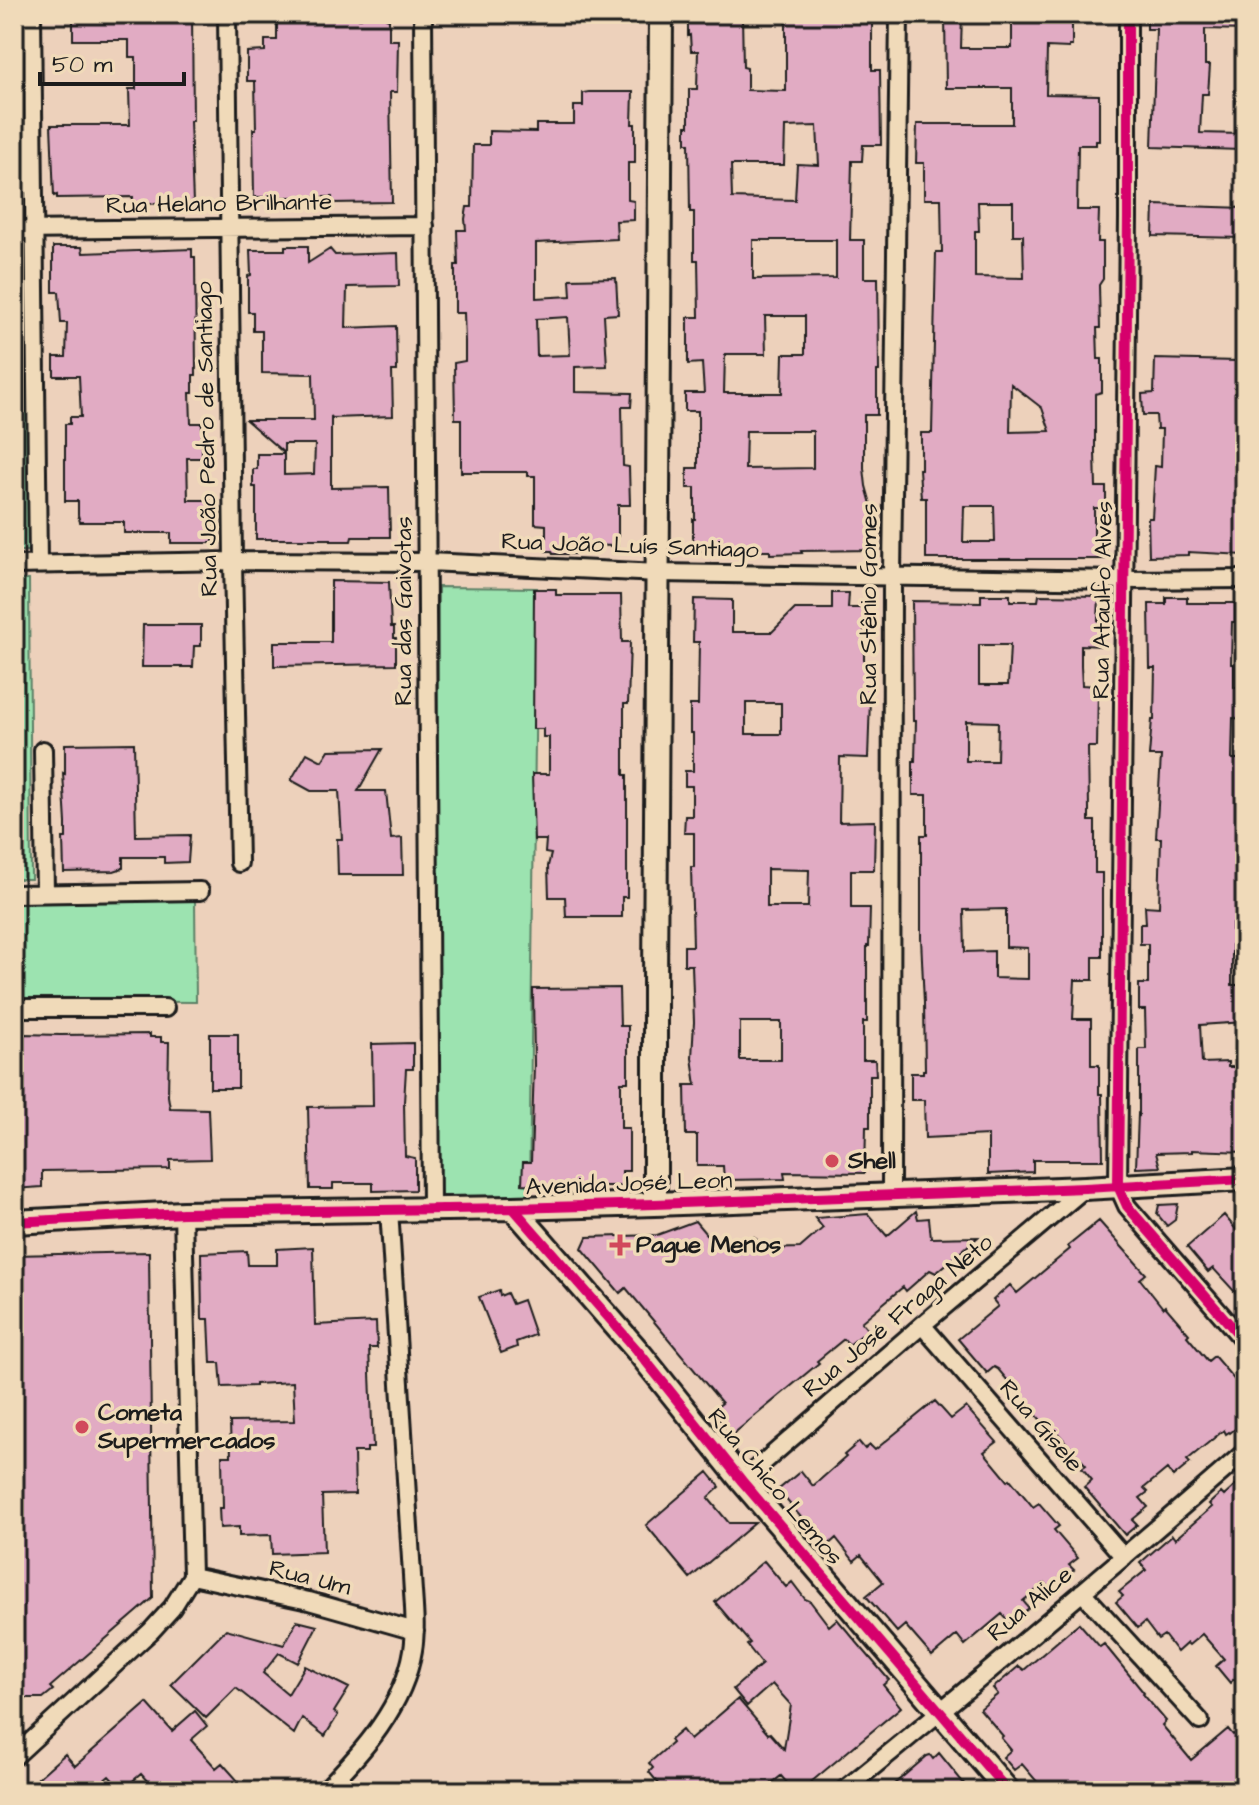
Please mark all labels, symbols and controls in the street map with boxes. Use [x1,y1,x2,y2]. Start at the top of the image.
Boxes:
scale bar [40,36,184,86]
text: 50 m [52,48,113,82]
street label: Rua Helano Brilhante [106,185,332,223]
street label: Rua João Pedro de Santiago [187,280,228,597]
street label: Rua Ataulfo Alves [1084,501,1122,699]
street label: Rua Stênio Gomes [852,503,886,705]
street label: Rua das Gaivotas [387,516,421,706]
street label: Rua João Luís Santiago [501,525,760,569]
place label: Shell [847,1144,896,1178]
marker: Shell [823,1152,841,1170]
street label: Avenida José Leon [525,1163,733,1205]
street label: Rua José Fraga Neto [795,1226,1002,1407]
place label: Pague Menos [636,1228,781,1263]
marker: Pague Menos [611,1236,629,1254]
street label: Rua Gisele [991,1372,1091,1480]
place label: Cometa Supermercados [97,1396,275,1458]
street label: Rua Chico Lemos [699,1401,851,1573]
marker: Cometa Supermercados [73,1418,91,1436]
street label: Rua Um [265,1551,355,1605]
street label: Rua Alice [980,1558,1080,1650]

